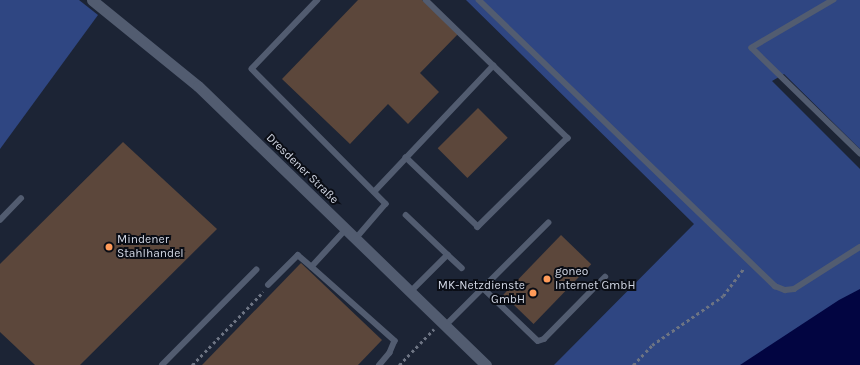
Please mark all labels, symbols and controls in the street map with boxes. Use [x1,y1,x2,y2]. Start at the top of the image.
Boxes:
street label: Dresdener Straße [263,131,341,207]
place label: Mindener Stahlhandel [117,233,184,261]
marker: Mindener Stahlhandel [104,242,114,252]
place label: goneo Internet GmbH [555,265,635,293]
marker: goneo Internet GmbH [542,274,552,284]
place label: MK-Netzdienste GmbH [438,279,525,307]
marker: MK-Netzdienste GmbH [528,288,538,298]

